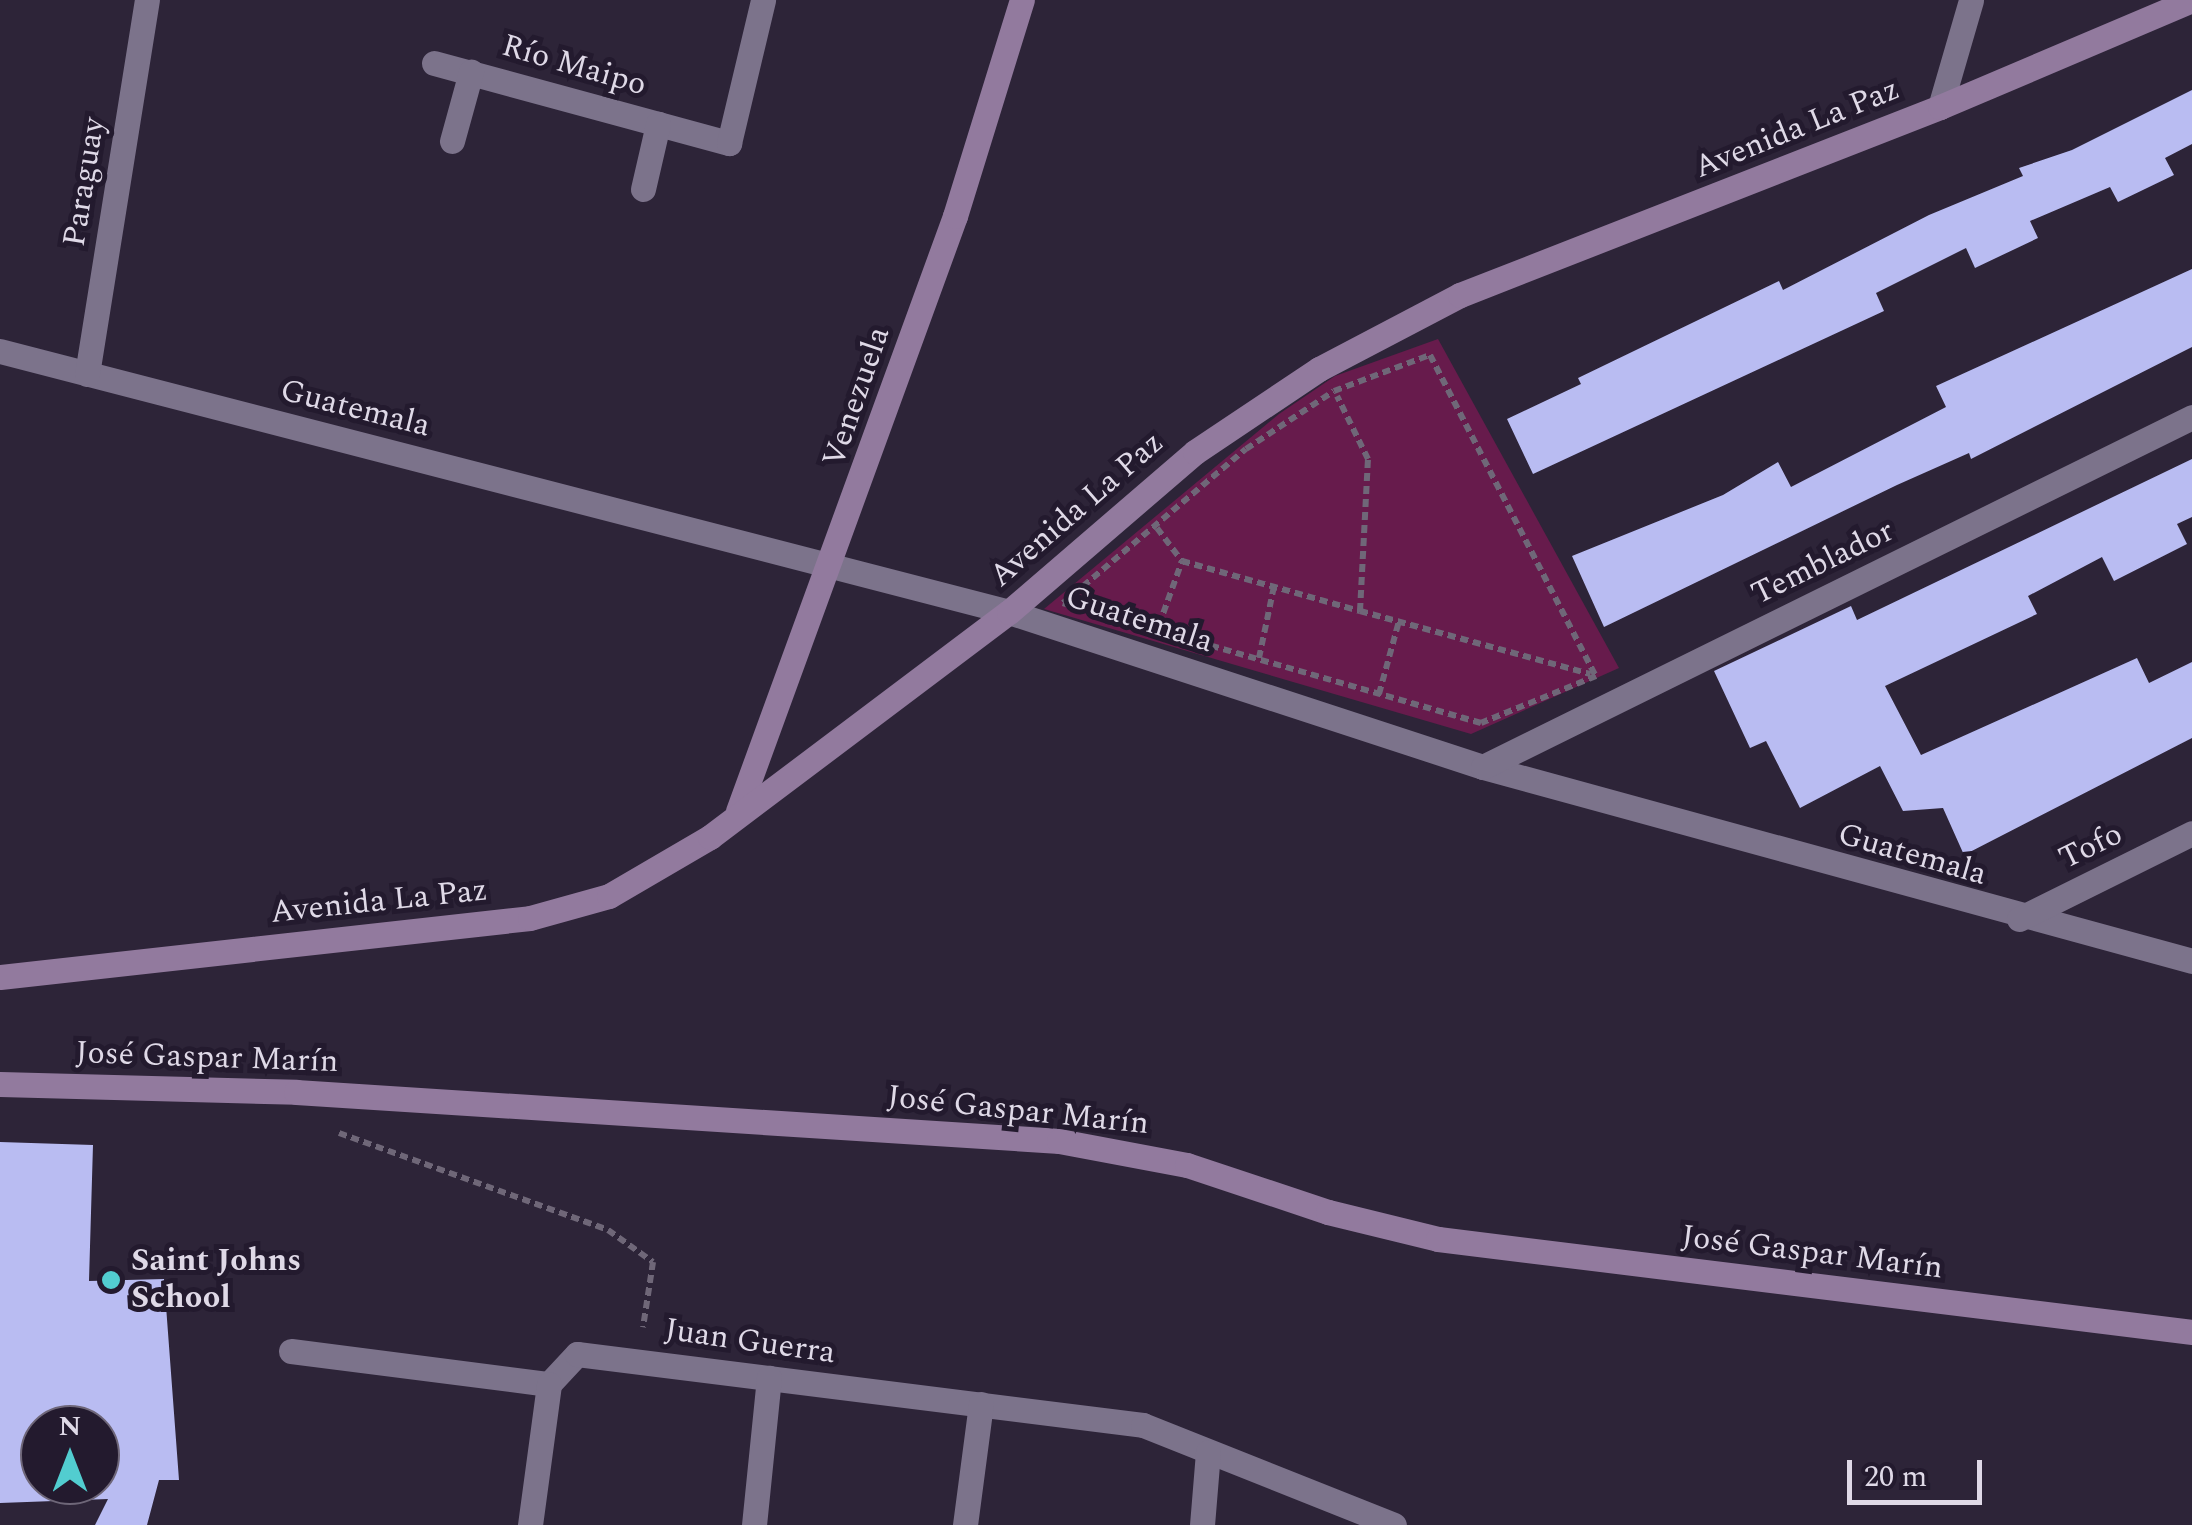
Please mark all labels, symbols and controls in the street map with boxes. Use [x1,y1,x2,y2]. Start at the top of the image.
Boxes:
street label: Río Maipo [497,27,651,105]
street label: Avenida La Paz [1689,70,1905,188]
street label: Paraguay [56,115,114,249]
street label: Venezuela [815,322,899,472]
street label: Guatemala [276,372,434,446]
street label: Avenida La Paz [982,424,1172,596]
street label: Temblador [1746,512,1900,614]
street label: Guatemala [1060,578,1218,662]
street label: Guatemala [1833,815,1991,895]
street label: Tofo [2053,815,2129,879]
street label: Avenida La Paz [269,872,489,932]
street label: José Gaspar Marín [75,1034,339,1082]
street label: José Gaspar Marín [885,1078,1151,1144]
street label: José Gaspar Marín [1679,1218,1945,1288]
place label: Saint Johns School [131,1243,301,1318]
marker: Saint Johns School [100,1269,122,1291]
street label: Juan Guerra [662,1311,838,1373]
north arrow [20,1405,120,1505]
text: N [59,1405,81,1448]
scale bar [1852,1440,1987,1502]
text: 20 m [1864,1454,1927,1500]

